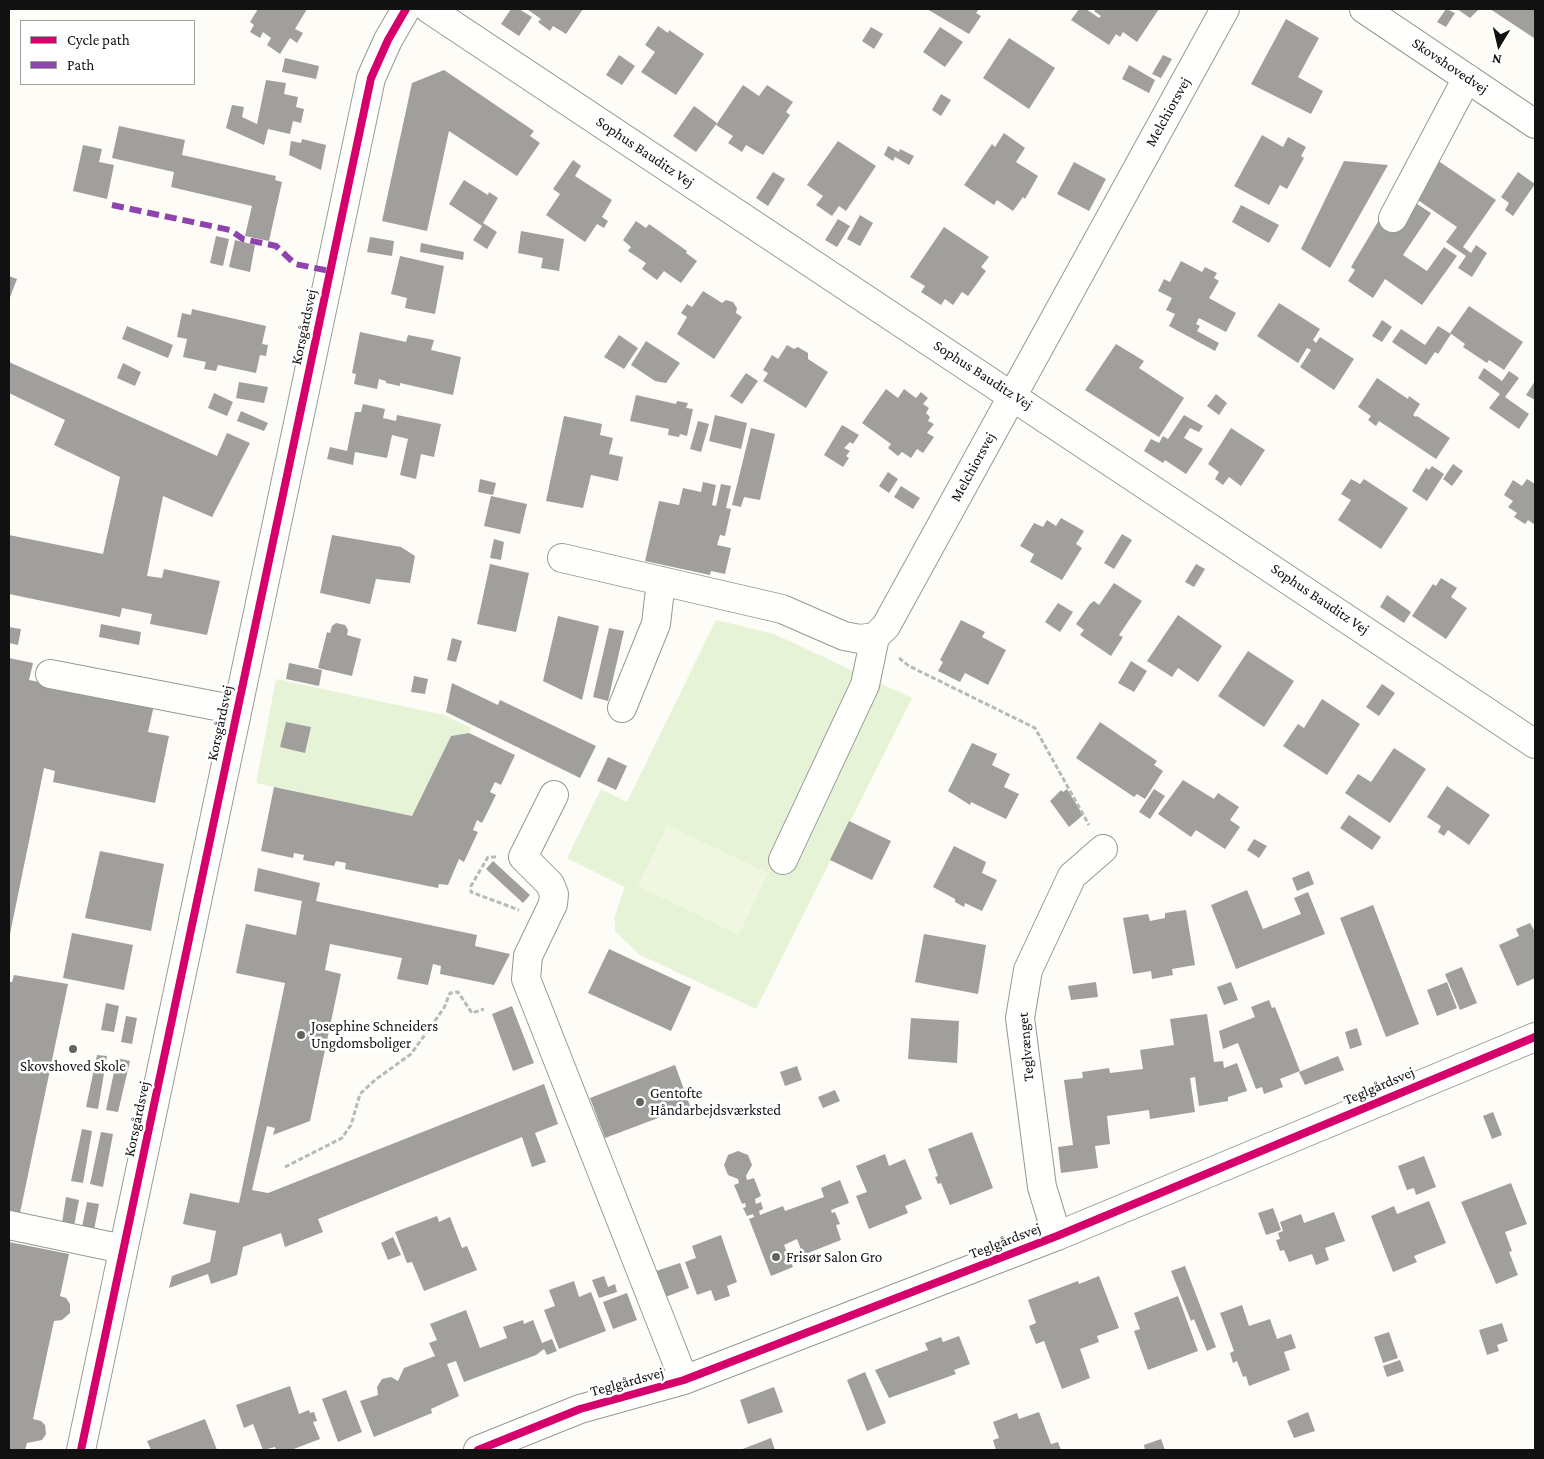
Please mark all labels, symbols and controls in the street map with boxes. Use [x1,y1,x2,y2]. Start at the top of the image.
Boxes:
legend [20,20,195,85]
north arrow [1474,20,1524,70]
text: Cycle path [67,32,130,48]
street label: Skovshovedvej [1408,34,1492,98]
text: N [1491,51,1503,68]
text: Path [67,57,94,73]
street label: Melchiorsvej [1142,74,1194,150]
street label: Sophus Bauditz Vej [593,113,697,191]
street label: Korsgårdsvej [287,288,321,366]
street label: Sophus Bauditz Vej [930,336,1036,414]
street label: Melchiorsvej [947,429,999,505]
street label: Sophus Bauditz Vej [1268,560,1372,638]
street label: Korsgårdsvej [203,684,237,762]
street label: Teglvænget [1014,1012,1038,1082]
place label: Josephine Schneiders Ungdomsboliger [311,1017,438,1052]
marker: Josephine Schneiders Ungdomsboliger [295,1029,307,1041]
marker: Skovshoved Skole [67,1043,79,1055]
place label: Skovshoved Skole [20,1057,126,1075]
street label: Teglgårdsvej [1341,1063,1417,1109]
street label: Korsgårdsvej [120,1080,154,1158]
place label: Gentofte Håndarbejdsværksted [650,1084,781,1119]
marker: Gentofte Håndarbejdsværksted [634,1096,646,1108]
street label: Teglgårdsvej [967,1219,1043,1263]
place label: Frisør Salon Gro [786,1248,882,1266]
marker: Frisør Salon Gro [770,1251,782,1263]
street label: Teglgårdsvej [588,1364,666,1400]

